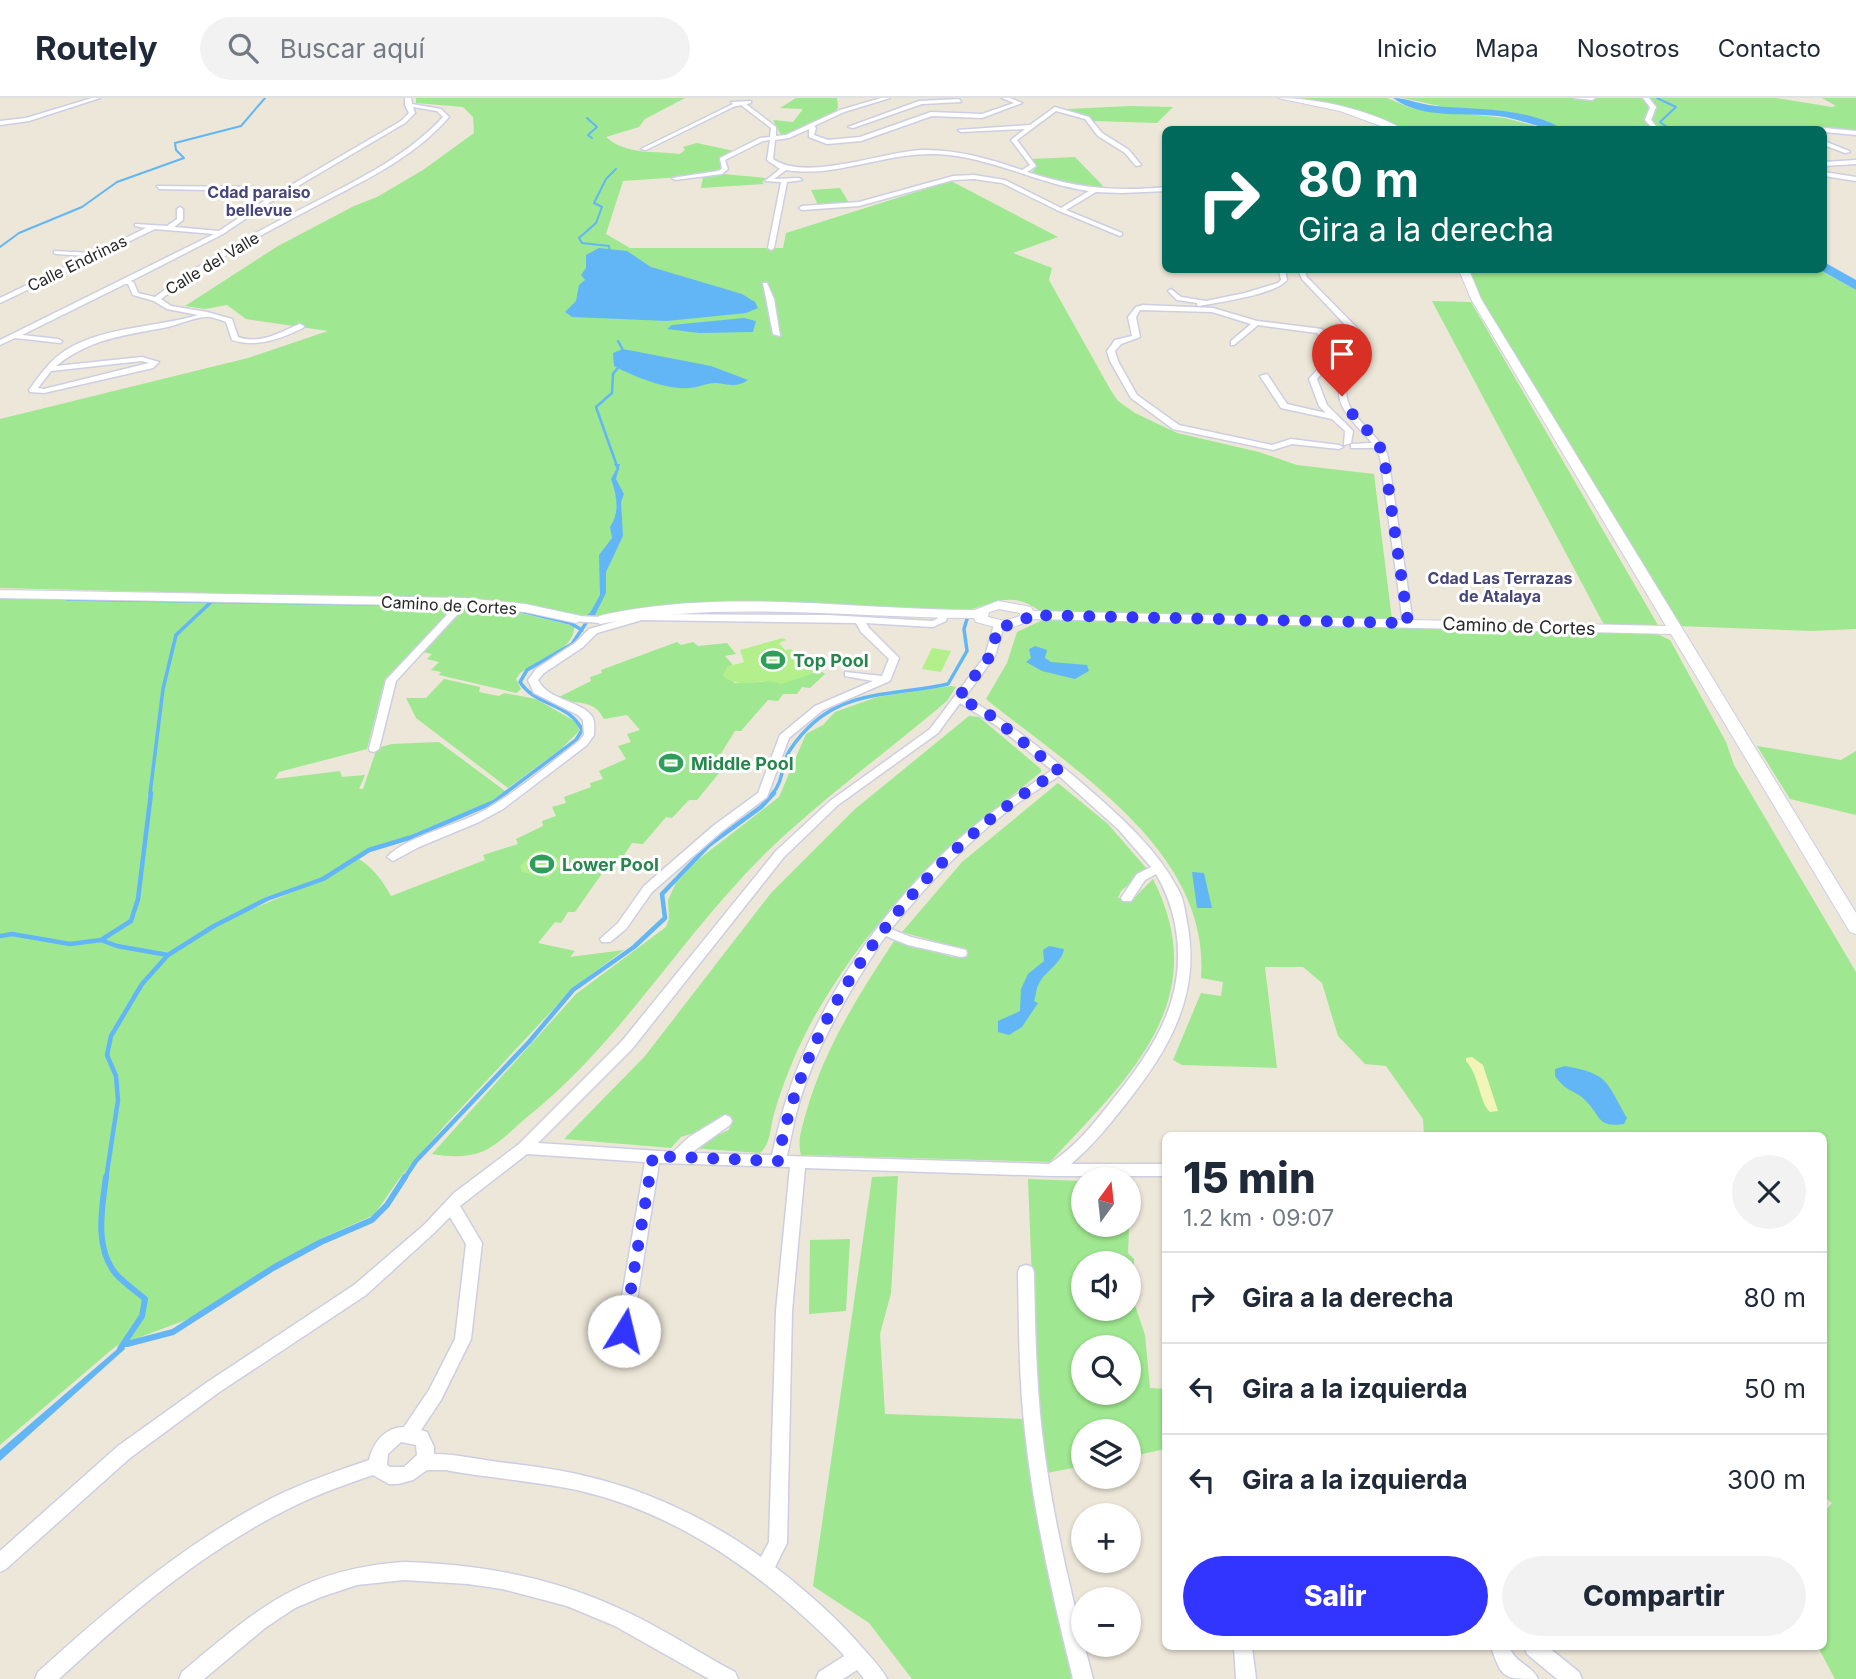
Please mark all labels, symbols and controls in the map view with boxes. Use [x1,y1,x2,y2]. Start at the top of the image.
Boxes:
search box [200,17,690,80]
text: Routely [35,28,158,68]
icon: search [224,29,262,67]
text: Buscar aquí [280,33,425,64]
text: Inicio [1377,34,1437,63]
text: Mapa [1475,34,1539,63]
text: Nosotros [1577,34,1680,63]
text: Contacto [1718,34,1821,63]
text: 80 m [1298,150,1419,209]
icon: right [1183,154,1274,245]
district label: Cdad paraiso bellevue [207,182,311,220]
text: Gira a la derecha [1298,210,1554,249]
street label: Calle del Valle [161,227,263,299]
street label: Calle Endrinas [24,230,130,296]
pin [1312,324,1372,396]
icon: arrive [1323,335,1361,373]
district label: Cdad Las Terrazas de Atalaya [1428,568,1572,606]
street label: Camino de Cortes [380,591,518,619]
street label: Camino de Cortes [1442,613,1596,639]
sports icon: Top Pool [759,646,787,674]
place label: Top Pool [793,650,869,671]
sports icon: Middle Pool [657,749,685,777]
place label: Middle Pool [691,753,794,774]
sports icon: Lower Pool [528,850,556,878]
place label: Lower Pool [562,854,659,875]
text: 15 min [1183,1152,1316,1203]
button: close [1732,1155,1806,1229]
north arrow [1071,1167,1141,1237]
map controls [1071,1167,1141,1657]
text: 1.2 km · 09:07 [1183,1204,1334,1232]
button: sound [1071,1251,1141,1321]
icon: right [1183,1279,1221,1317]
text: Gira a la derecha [1242,1282,1454,1313]
text: 80 m [1743,1282,1806,1313]
position arrow [587,1294,661,1368]
button: search [1071,1335,1141,1405]
icon: left [1183,1370,1221,1408]
text: Gira a la izquierda [1242,1373,1468,1404]
text: 50 m [1744,1373,1806,1404]
button: layers [1071,1419,1141,1489]
icon: left [1183,1461,1221,1499]
text: Gira a la izquierda [1242,1464,1468,1495]
text: 300 m [1727,1464,1806,1495]
button: + [1071,1503,1141,1573]
button: Salir [1183,1556,1488,1636]
button: Compartir [1502,1556,1806,1636]
button: − [1071,1587,1141,1657]

